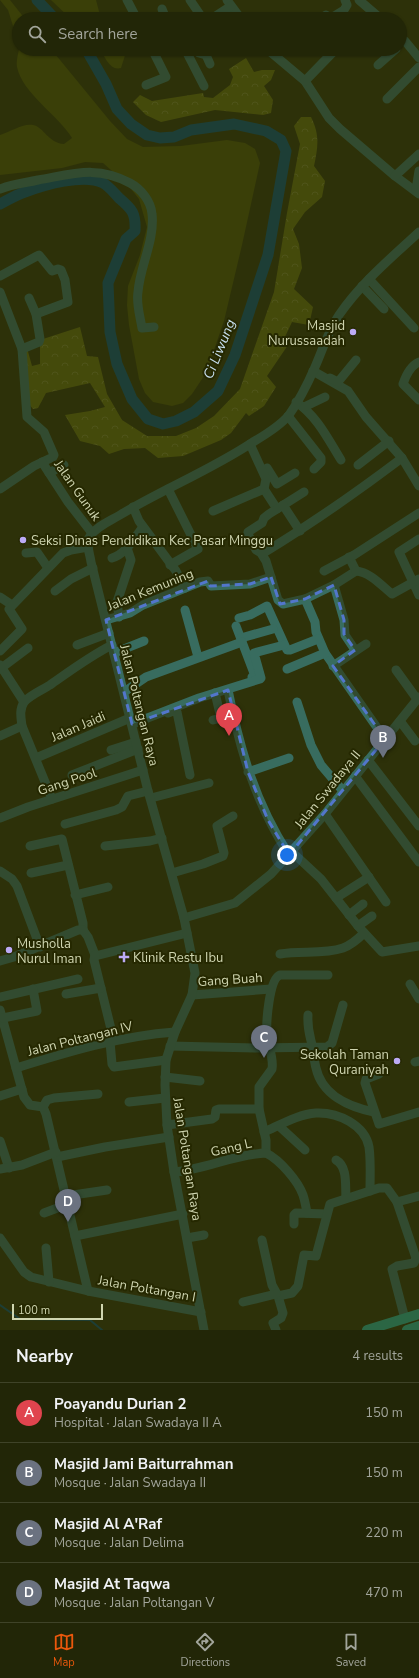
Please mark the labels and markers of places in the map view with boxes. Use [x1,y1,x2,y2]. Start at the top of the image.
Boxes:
place label: Masjid Nurussaadah [268,317,345,350]
marker: Masjid Nurussaadah [348,327,358,337]
place label: Seksi Dinas Pendidikan Kec Pasar Minggu [31,532,273,550]
marker: Seksi Dinas Pendidikan Kec Pasar Minggu [18,535,28,545]
pin: A [216,703,242,736]
pin: B [370,725,396,758]
place label: Musholla Nurul Iman [17,935,82,968]
marker: Musholla Nurul Iman [4,945,14,955]
place label: Klinik Restu Ibu [133,949,223,967]
marker: Klinik Restu Ibu [118,951,130,963]
pin: C [251,1025,277,1058]
place label: Sekolah Taman Quraniyah [300,1046,389,1079]
marker: Sekolah Taman Quraniyah [392,1056,402,1066]
pin: D [55,1189,81,1222]

